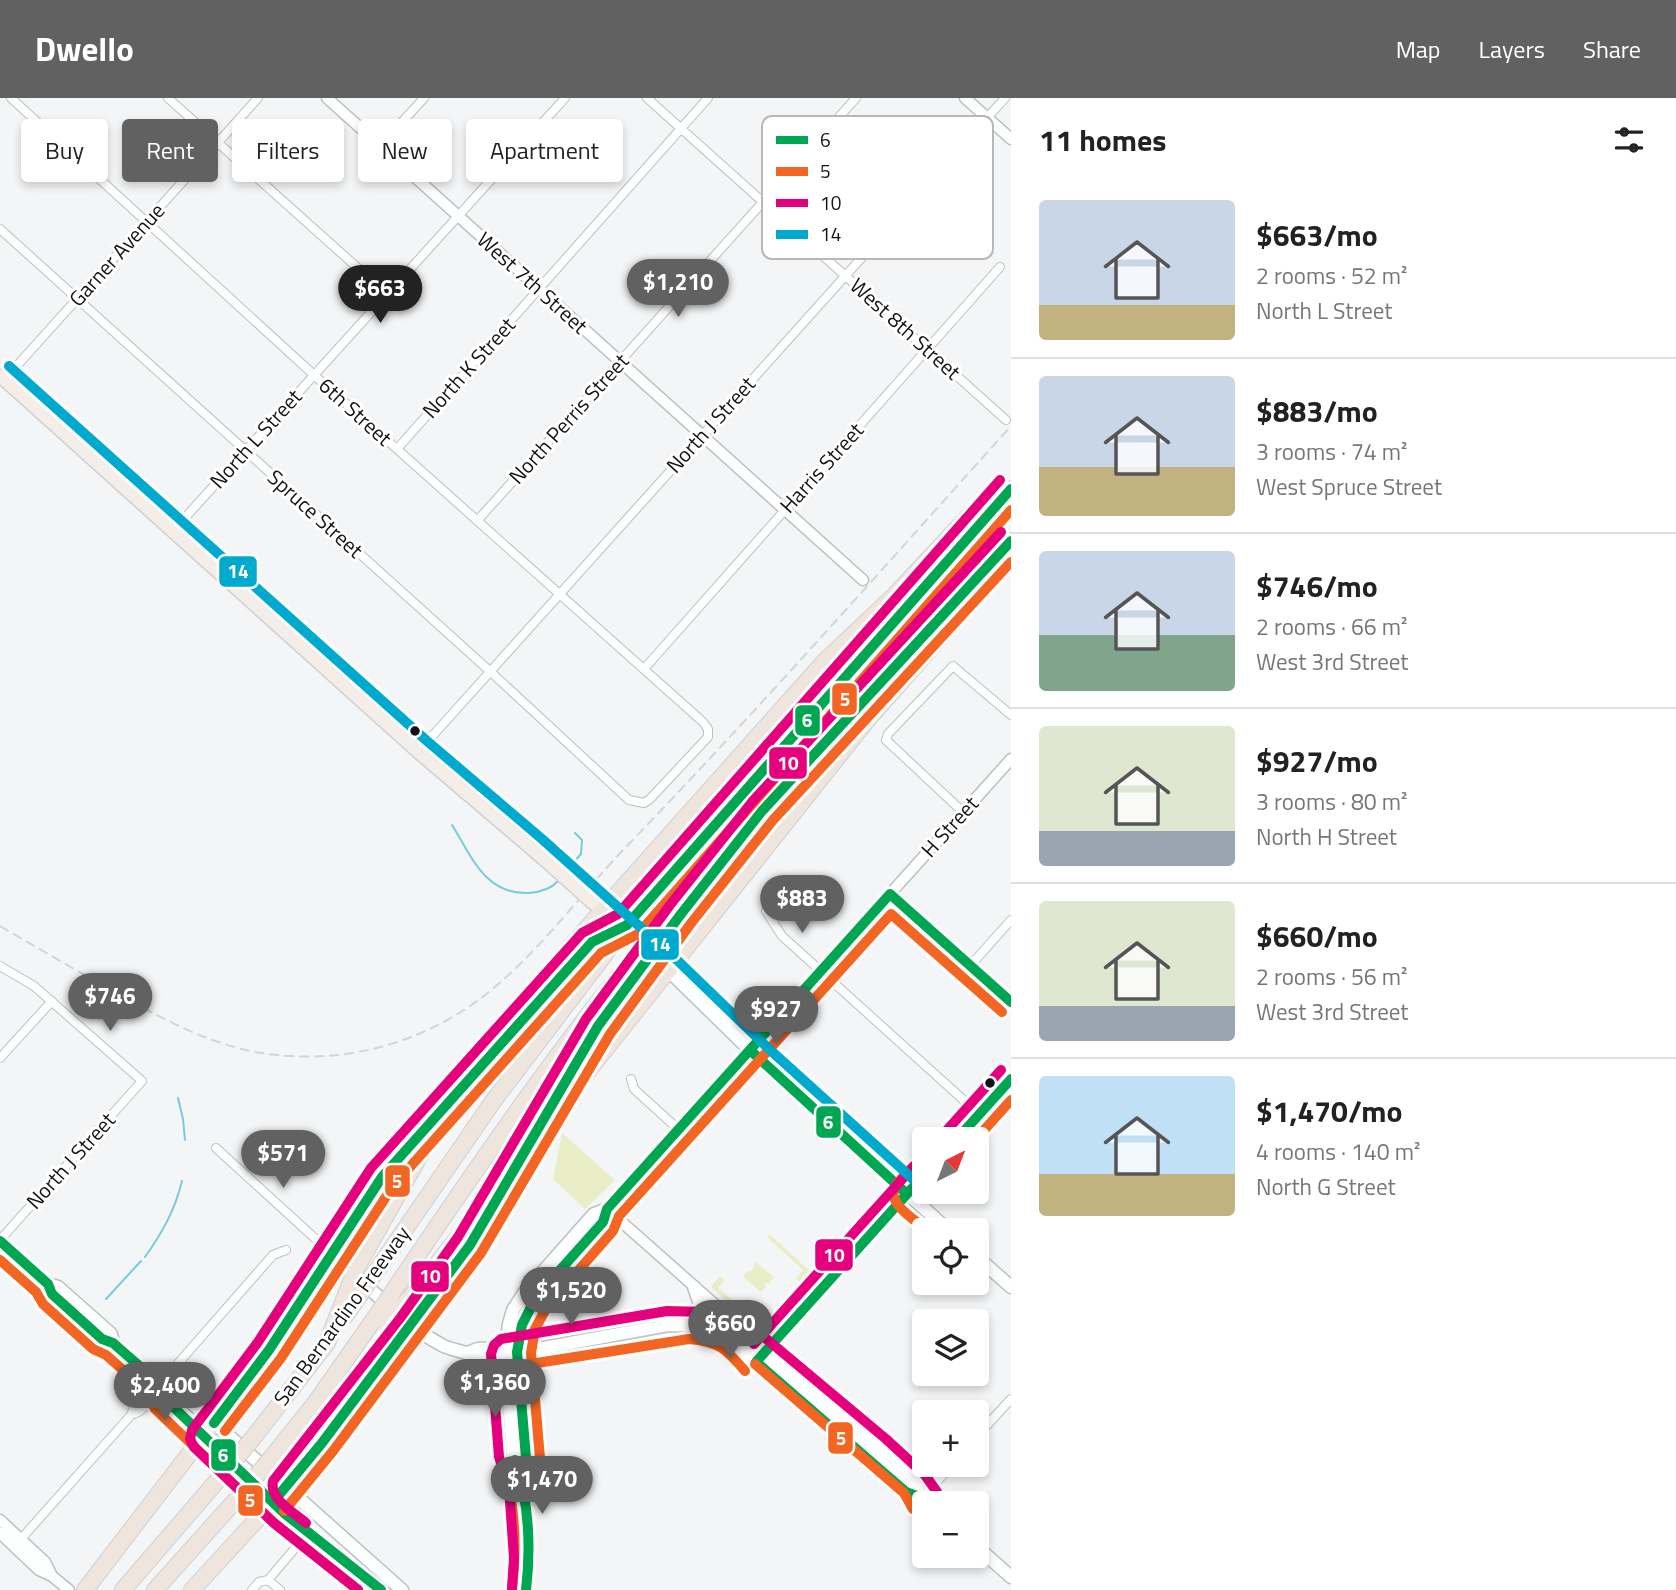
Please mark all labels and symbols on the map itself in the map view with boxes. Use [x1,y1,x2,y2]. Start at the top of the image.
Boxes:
legend [762,116,993,259]
text: 6 [820,125,831,154]
text: 5 [820,156,831,185]
text: 10 [820,188,841,217]
street label: Garner Avenue [61,195,172,313]
text: 14 [820,219,841,248]
street label: West 7th Street [470,224,596,341]
pin: $1,210 [621,260,735,319]
pin: $663 [339,266,421,325]
street label: West 8th Street [843,270,969,387]
street label: North K Street [414,309,523,425]
street label: North Perris Street [501,345,636,491]
street label: North J Street [658,368,763,480]
street label: 6th Street [312,370,400,453]
street label: North L Street [202,381,309,495]
street label: Harris Street [772,414,871,520]
street label: Spruce Street [261,461,371,565]
line badge: 14 [218,555,258,588]
text: 14 [227,556,249,585]
line badge: 5 [831,682,858,716]
text: 5 [840,684,850,713]
line badge: 6 [794,704,821,737]
text: 6 [802,705,813,734]
unlabelled marker [408,724,422,738]
line badge: 10 [768,746,808,780]
text: 10 [777,748,799,777]
street label: H Street [913,788,986,864]
pin: $883 [761,876,843,935]
line badge: 14 [640,928,680,961]
text: 14 [649,929,671,958]
pin: $746 [69,974,151,1033]
pin: $927 [735,986,817,1046]
unlabelled marker [983,1076,997,1090]
street label: North J Street [18,1104,123,1216]
line badge: 6 [815,1105,842,1139]
text: 6 [823,1107,834,1136]
north arrow [912,1127,989,1204]
pin: $571 [242,1130,324,1190]
line badge: 5 [384,1164,411,1198]
text: 5 [392,1166,402,1195]
street label: San Bernardino Freeway [265,1219,417,1412]
line badge: 10 [814,1238,854,1272]
text: 10 [823,1240,845,1269]
line badge: 10 [410,1260,450,1293]
text: 10 [419,1261,441,1290]
pin: $1,520 [514,1268,628,1327]
pin: $660 [689,1300,771,1360]
pin: $1,360 [438,1360,552,1419]
pin: $2,400 [108,1362,222,1422]
line badge: 5 [827,1421,854,1455]
text: 5 [836,1423,846,1452]
line badge: 6 [210,1438,237,1472]
text: 6 [218,1440,229,1469]
pin: $1,470 [485,1456,599,1516]
line badge: 5 [237,1484,264,1517]
text: 5 [245,1485,255,1514]

